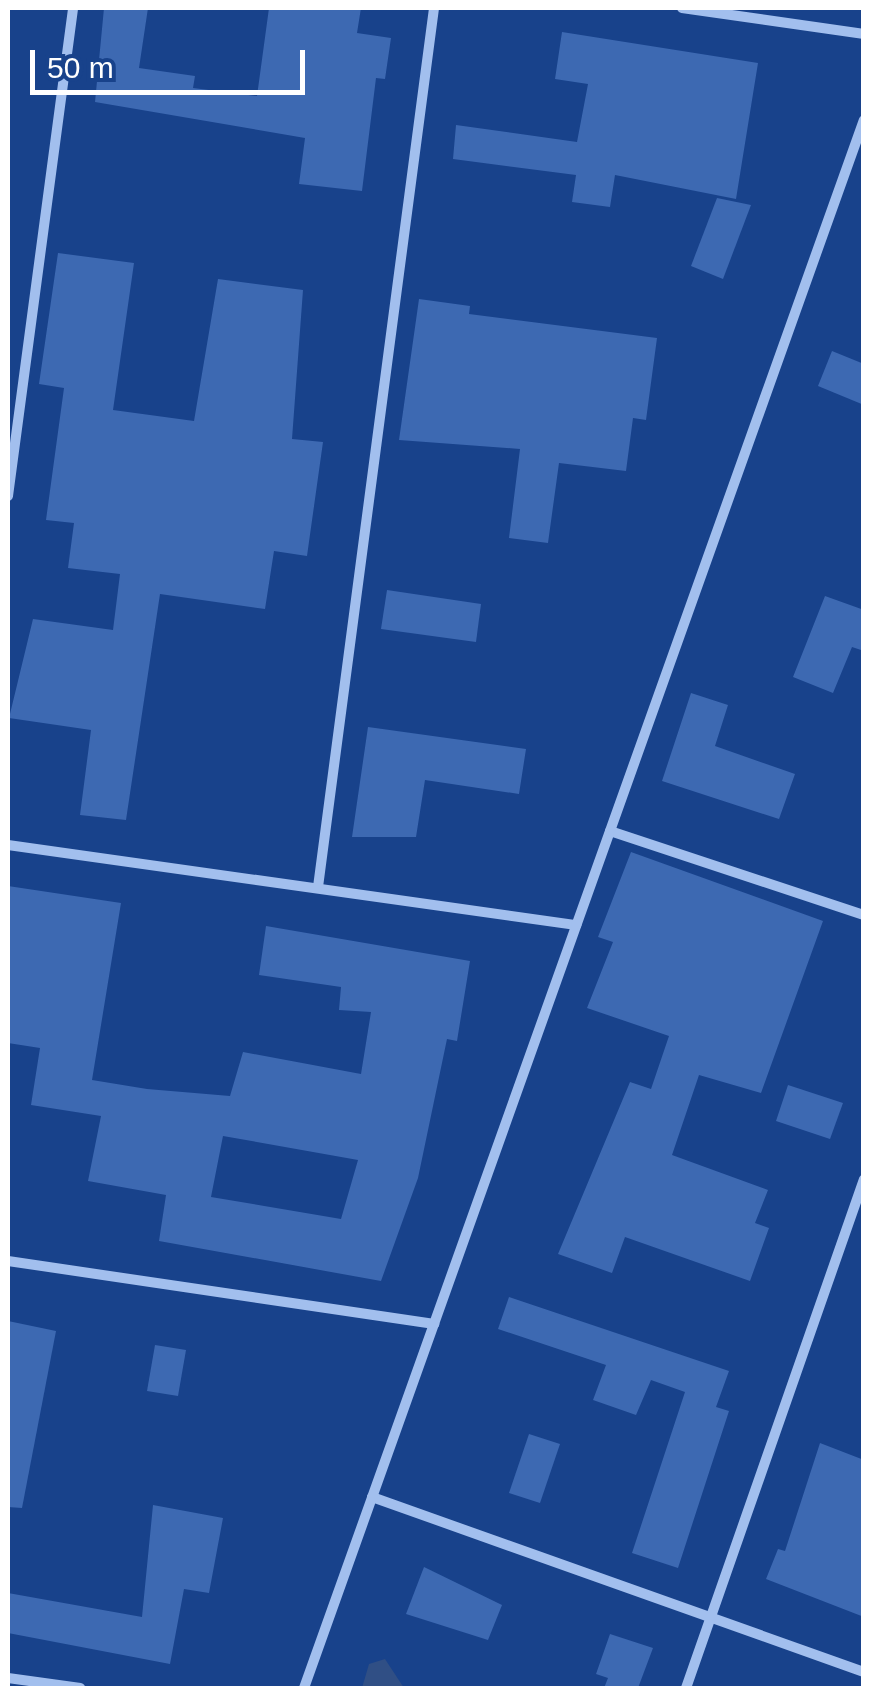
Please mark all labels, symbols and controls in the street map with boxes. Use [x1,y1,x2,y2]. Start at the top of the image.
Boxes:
scale bar [35,30,310,92]
text: 50 m [47,51,114,84]

